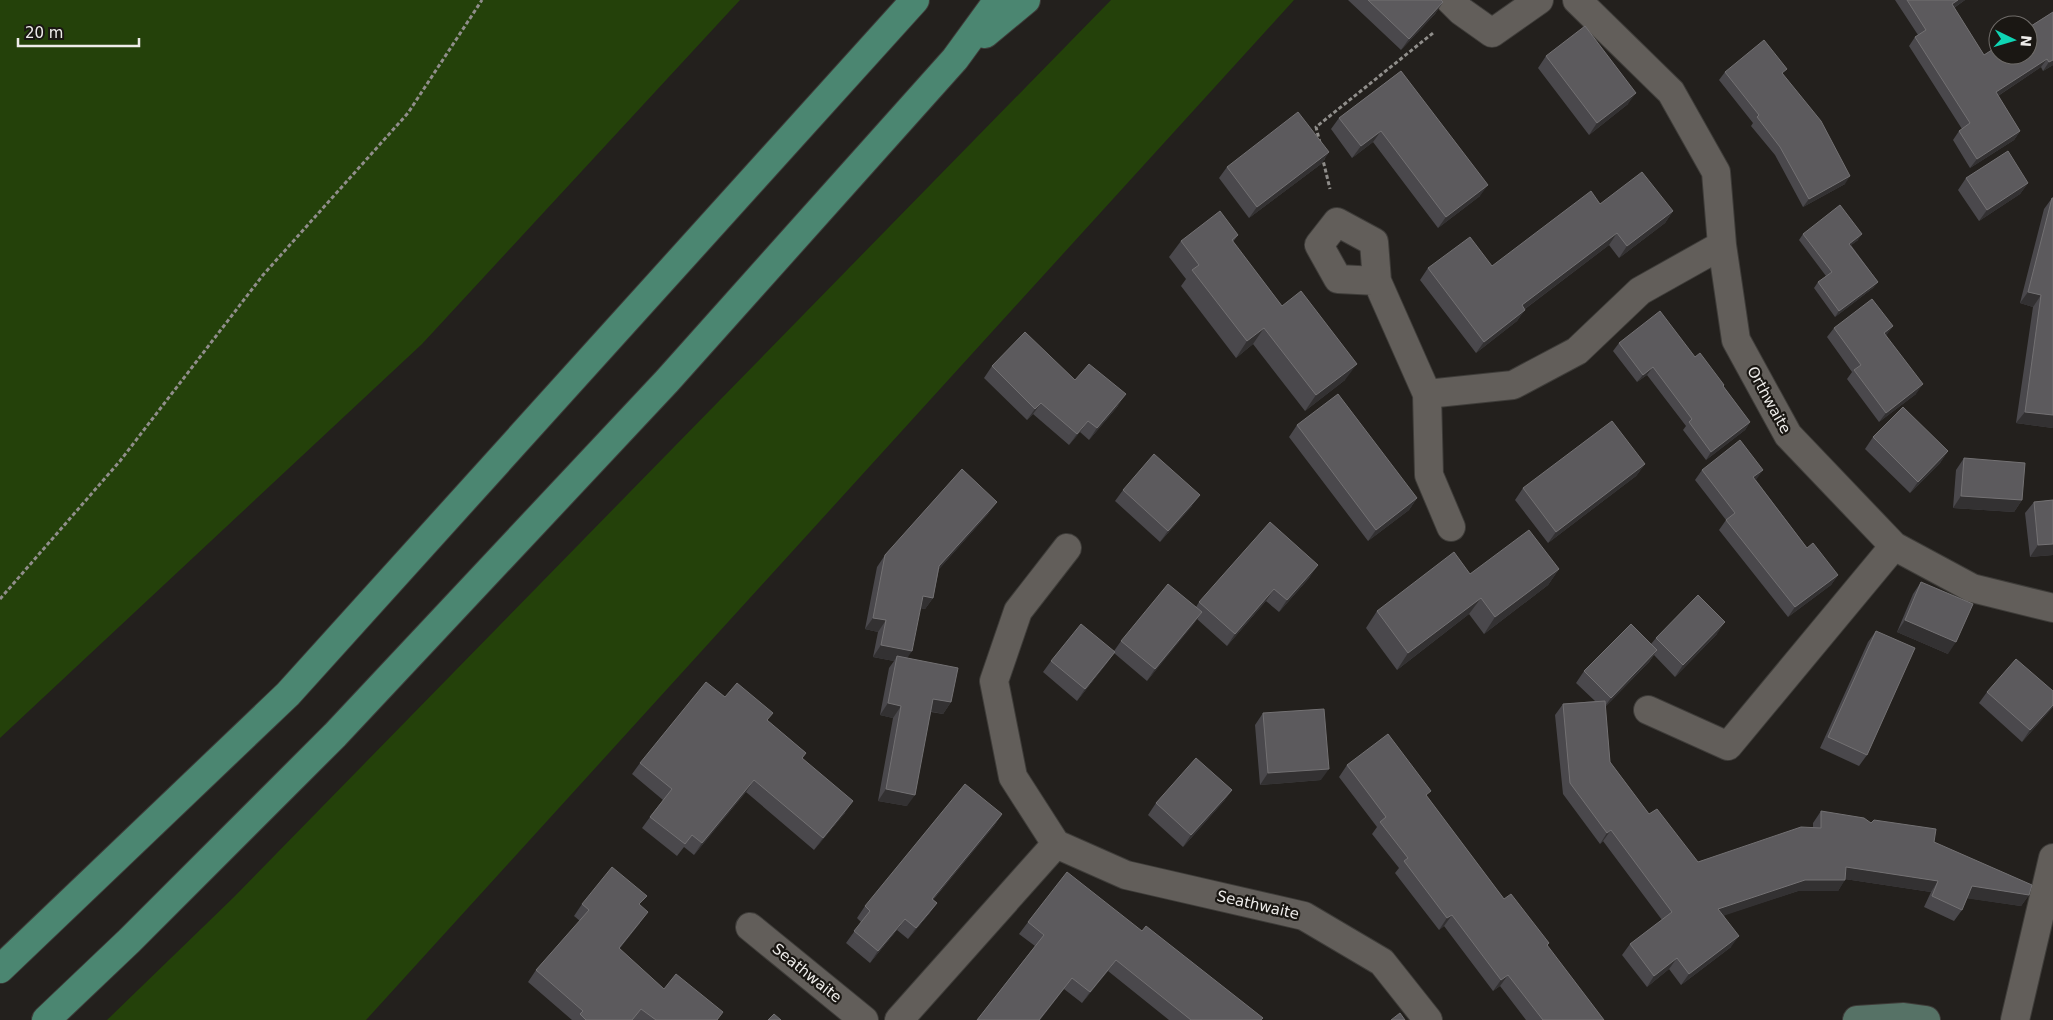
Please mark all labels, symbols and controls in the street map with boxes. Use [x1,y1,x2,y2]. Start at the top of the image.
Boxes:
scale bar [18,15,139,47]
north arrow [1988,15,2038,65]
text: 20 m [25,24,63,42]
text: N [2017,35,2034,48]
street label: Orthwaite [1743,363,1795,437]
street label: Seathwaite [1215,887,1301,923]
street label: Seathwaite [769,940,845,1006]

